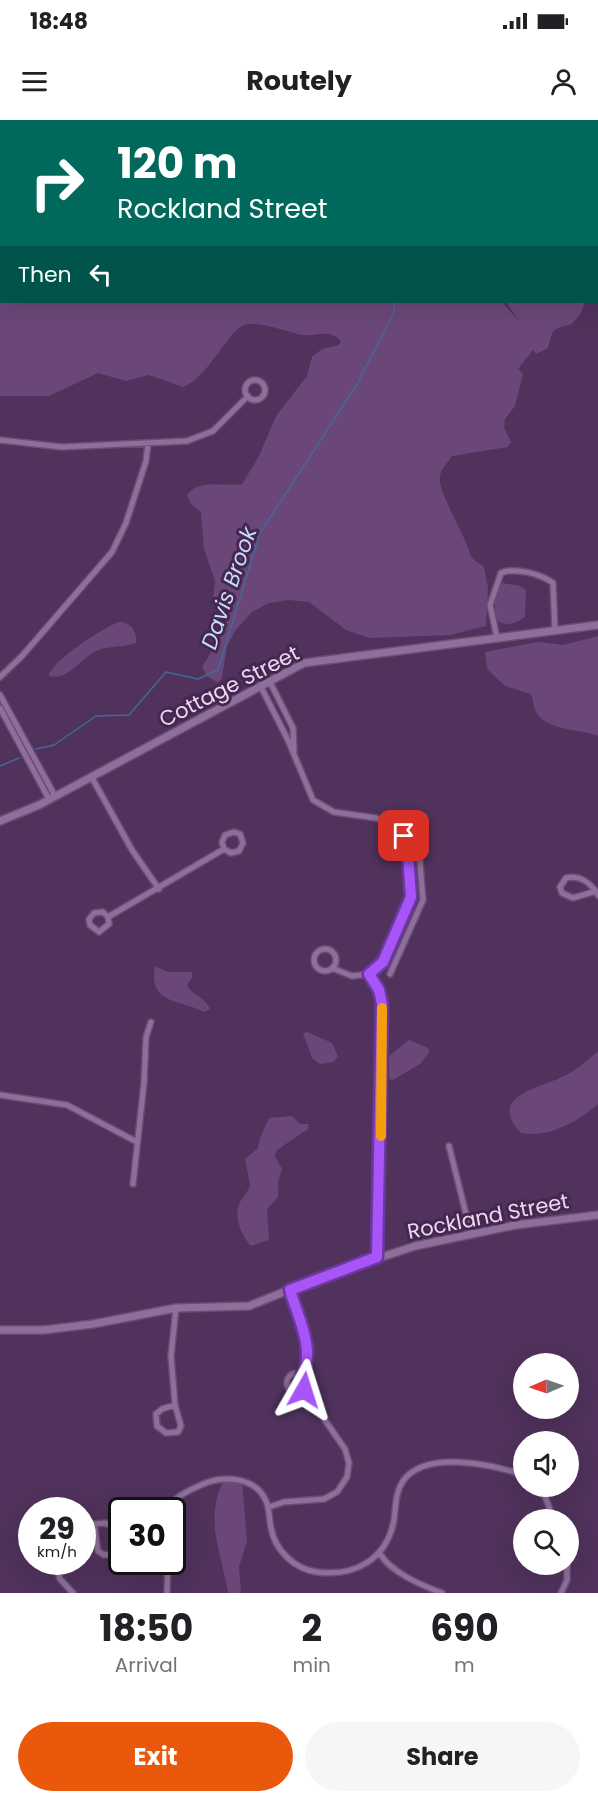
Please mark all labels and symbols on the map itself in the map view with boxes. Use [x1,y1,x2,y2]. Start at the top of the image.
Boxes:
water label: Davis Brook [194,521,265,653]
street label: Cottage Street [154,638,304,734]
pin [378,810,429,861]
street label: Rockland Street [405,1186,571,1246]
north arrow [513,1353,579,1419]
position arrow [272,1358,336,1422]
speed limit sign: 30 [108,1497,186,1575]

